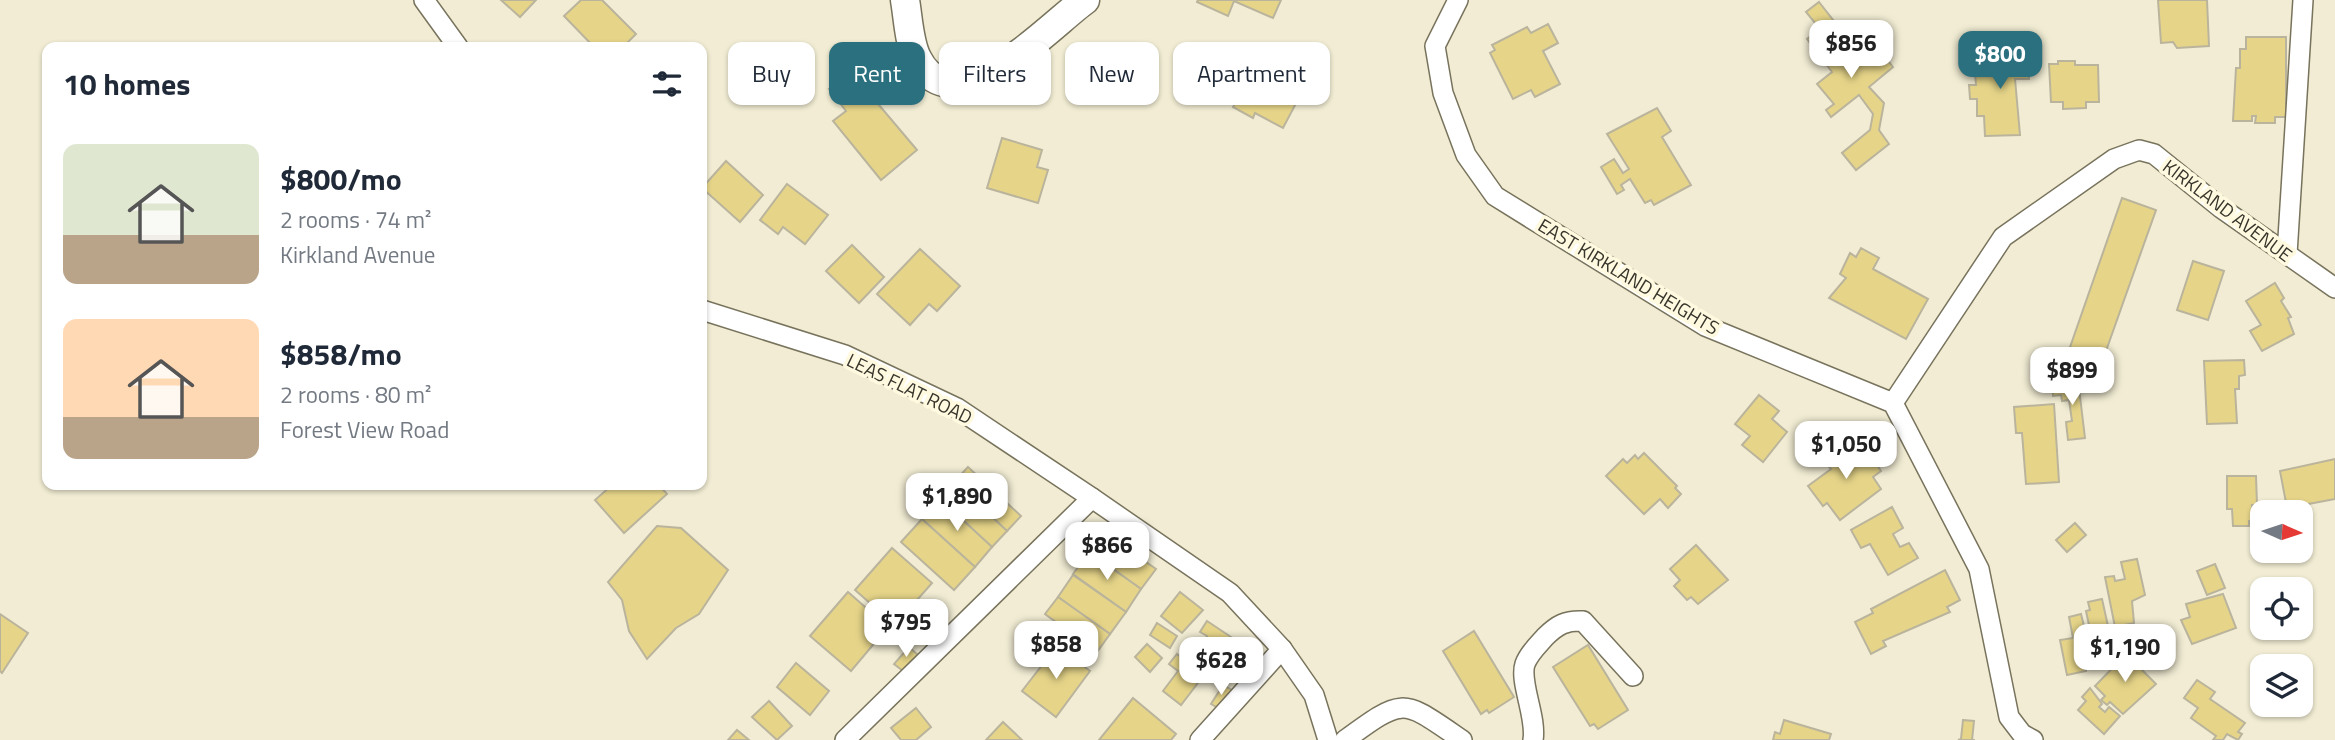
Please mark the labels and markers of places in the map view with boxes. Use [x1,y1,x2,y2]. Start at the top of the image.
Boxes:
pin: $856 [1810,20,1892,80]
pin: $800 [1959,32,2041,91]
pin: $899 [2031,348,2113,407]
pin: $1,050 [1789,421,1903,481]
pin: $1,890 [900,474,1014,533]
pin: $866 [1066,522,1148,582]
pin: $795 [865,600,947,659]
pin: $858 [1015,622,1097,681]
pin: $1,190 [2068,624,2182,684]
pin: $628 [1180,638,1262,697]

